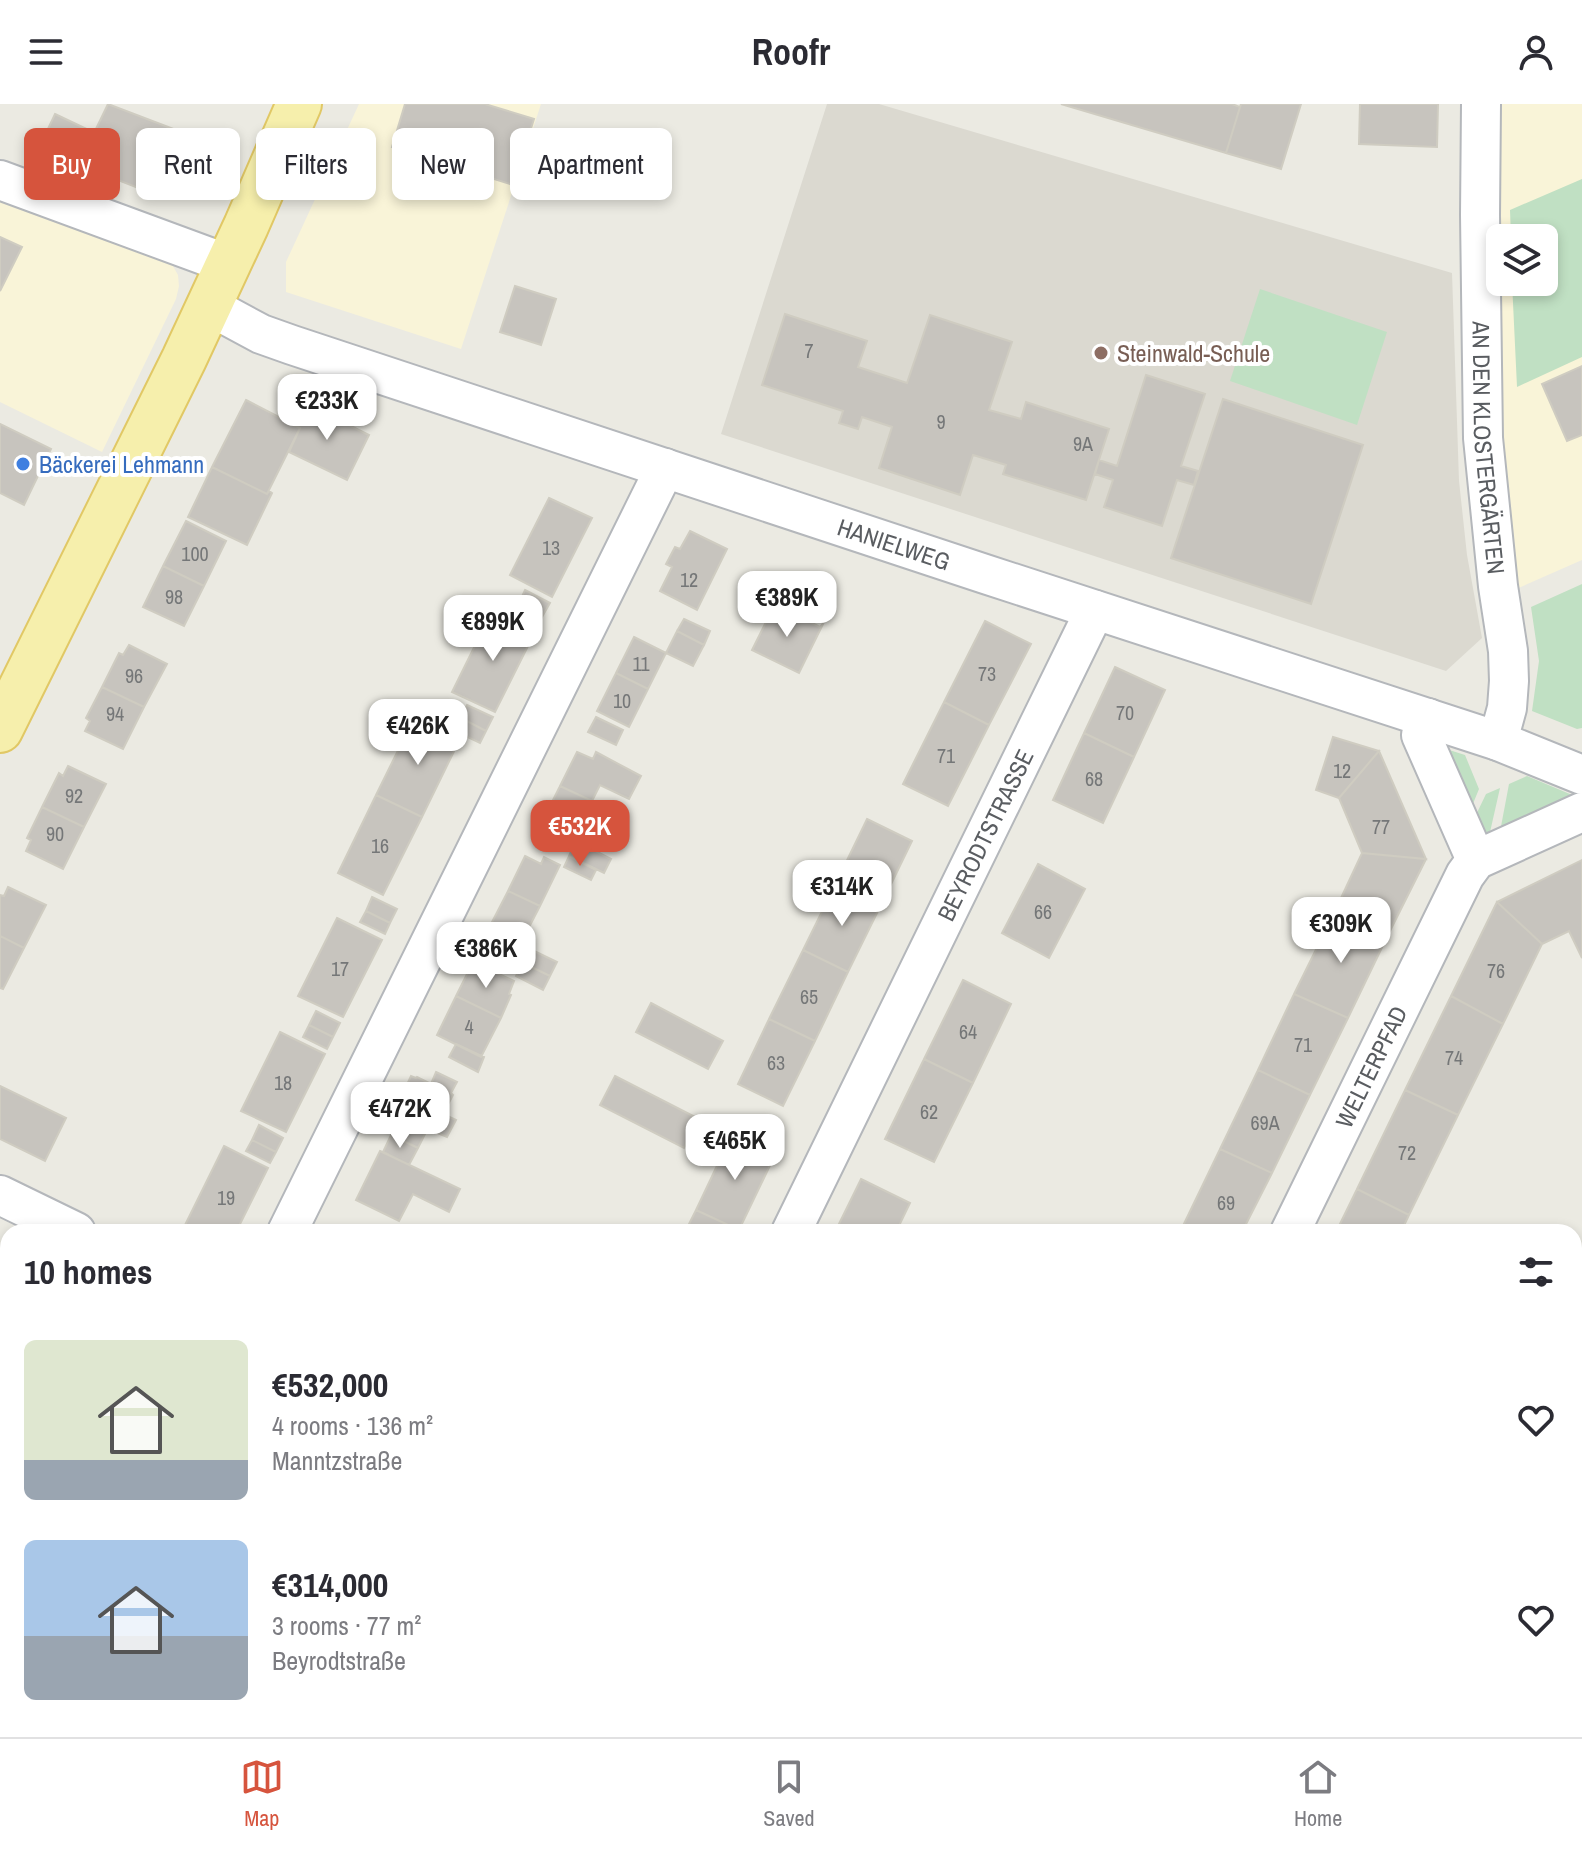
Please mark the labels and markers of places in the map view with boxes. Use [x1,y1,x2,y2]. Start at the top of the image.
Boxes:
place label: Steinwald-Schule [1117,337,1270,369]
marker: Steinwald-Schule [1092,344,1110,362]
pin: €233K [271,374,383,442]
place label: Bäckerei Lehmann [39,448,204,480]
marker: Bäckerei Lehmann [14,455,32,473]
pin: €389K [731,571,843,639]
pin: €899K [437,595,549,663]
pin: €426K [362,699,474,767]
pin: €532K [524,800,636,868]
pin: €314K [786,860,898,928]
pin: €309K [1285,897,1397,965]
pin: €386K [430,922,542,990]
pin: €472K [344,1082,456,1150]
pin: €465K [679,1114,791,1182]

